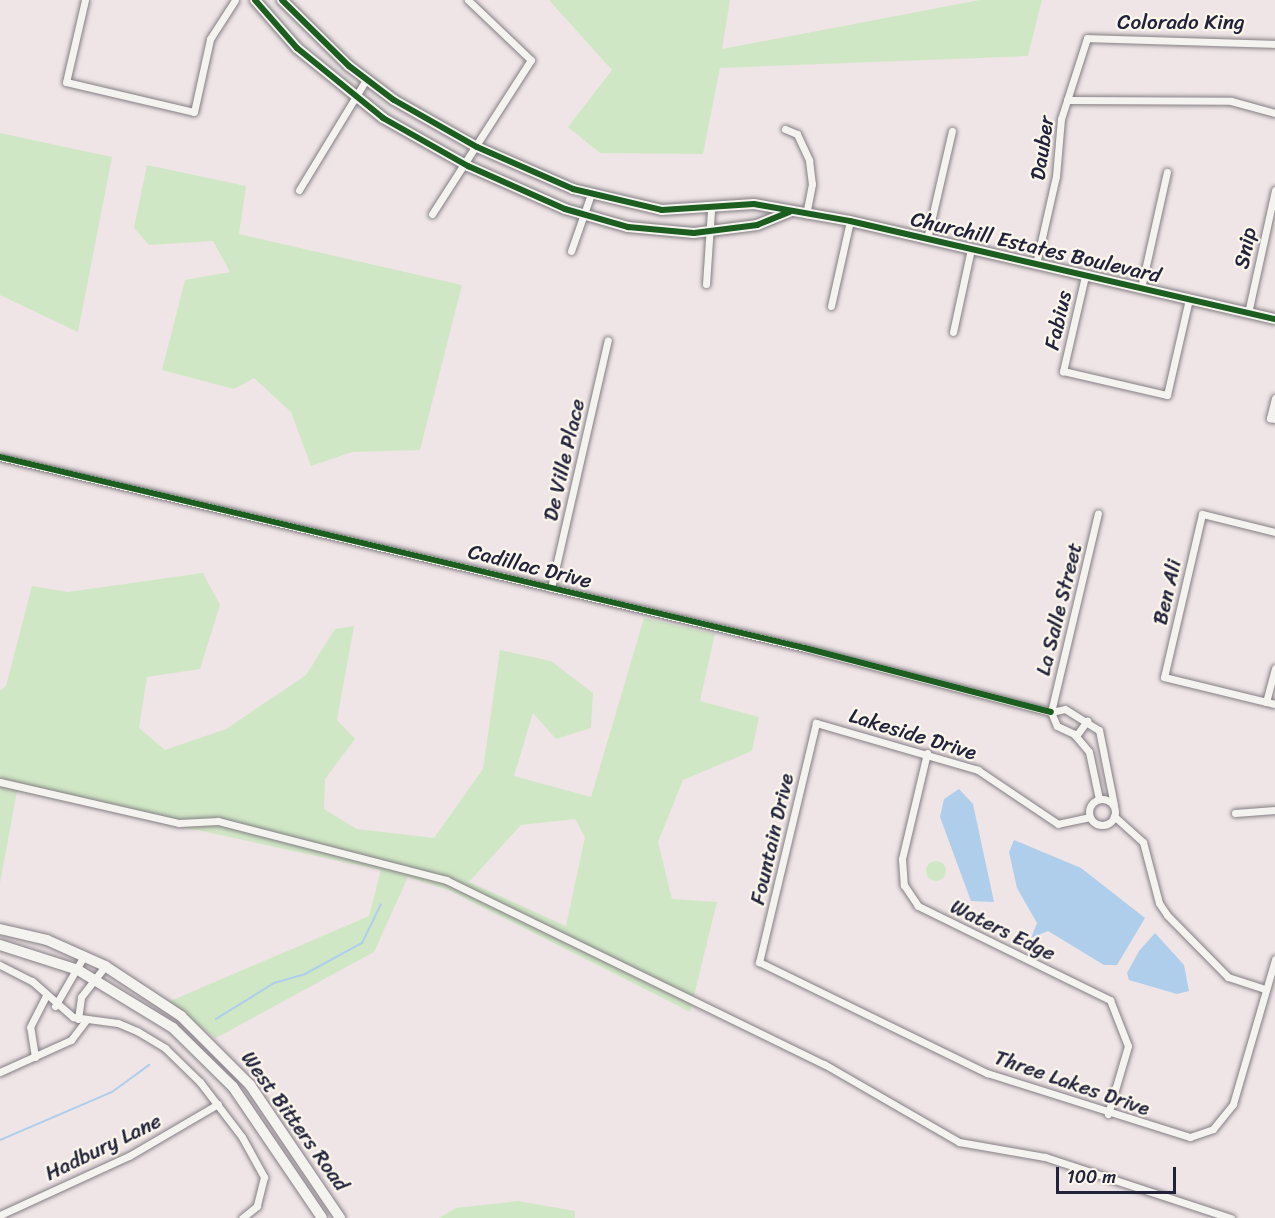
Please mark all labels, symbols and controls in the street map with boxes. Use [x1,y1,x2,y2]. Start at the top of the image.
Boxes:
street label: Colorado King [1117,9,1245,35]
street label: Dauber [1025,114,1059,182]
street label: Churchill Estates Boulevard [909,206,1163,288]
street label: Snip [1228,225,1262,271]
street label: Fabius [1039,288,1077,352]
street label: De Ville Place [538,396,590,524]
street label: Cadillac Drive [466,538,594,594]
street label: La Salle Street [1030,539,1088,679]
street label: Ben Ali [1147,557,1187,627]
street label: Lakeside Drive [846,703,980,765]
street label: Fountain Drive [745,771,799,907]
street label: Waters Edge [946,894,1060,966]
street label: Three Lakes Drive [991,1045,1153,1121]
street label: West Bitters Road [236,1046,354,1196]
street label: Hadbury Lane [41,1108,165,1186]
scale bar [1059,1155,1179,1193]
text: 100 m [1067,1161,1116,1193]

